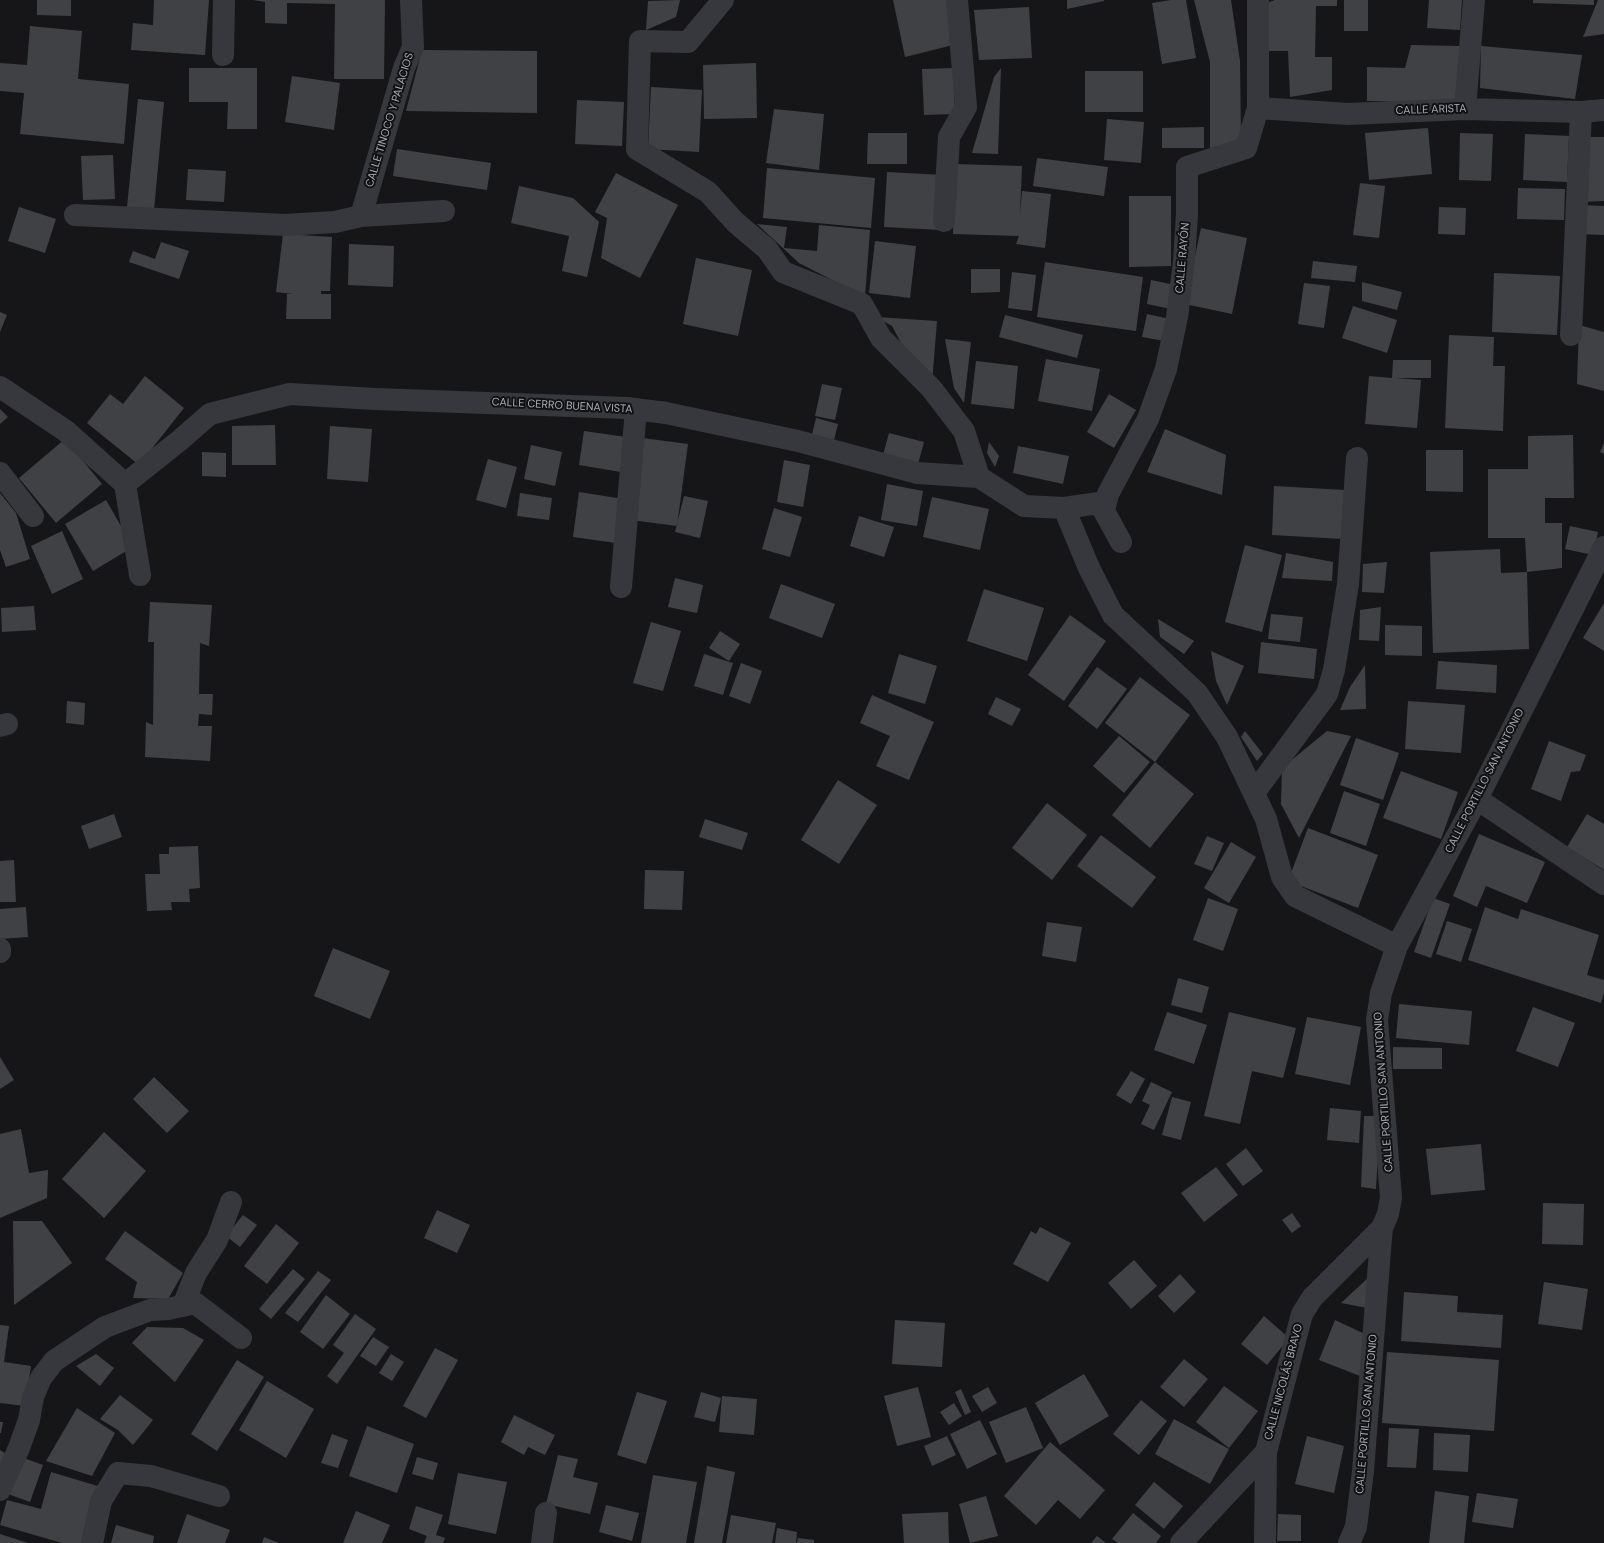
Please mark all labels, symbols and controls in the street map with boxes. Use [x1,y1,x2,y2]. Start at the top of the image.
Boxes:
street label: CALLE TINOCO Y PALACIOS [363,51,417,189]
street label: CALLE ARISTA [1395,102,1467,118]
street label: CALLE RAYÓN [1173,222,1193,294]
street label: CALLE CERRO BUENA VISTA [491,396,633,416]
street label: CALLE PORTILLO SAN ANTONIO [1443,707,1527,855]
street label: CALLE PORTILLO SAN ANTONIO [1372,1012,1396,1172]
street label: CALLE NICOLÁS BRAVO [1262,1322,1306,1442]
street label: CALLE PORTILLO SAN ANTONIO [1353,1334,1381,1494]

